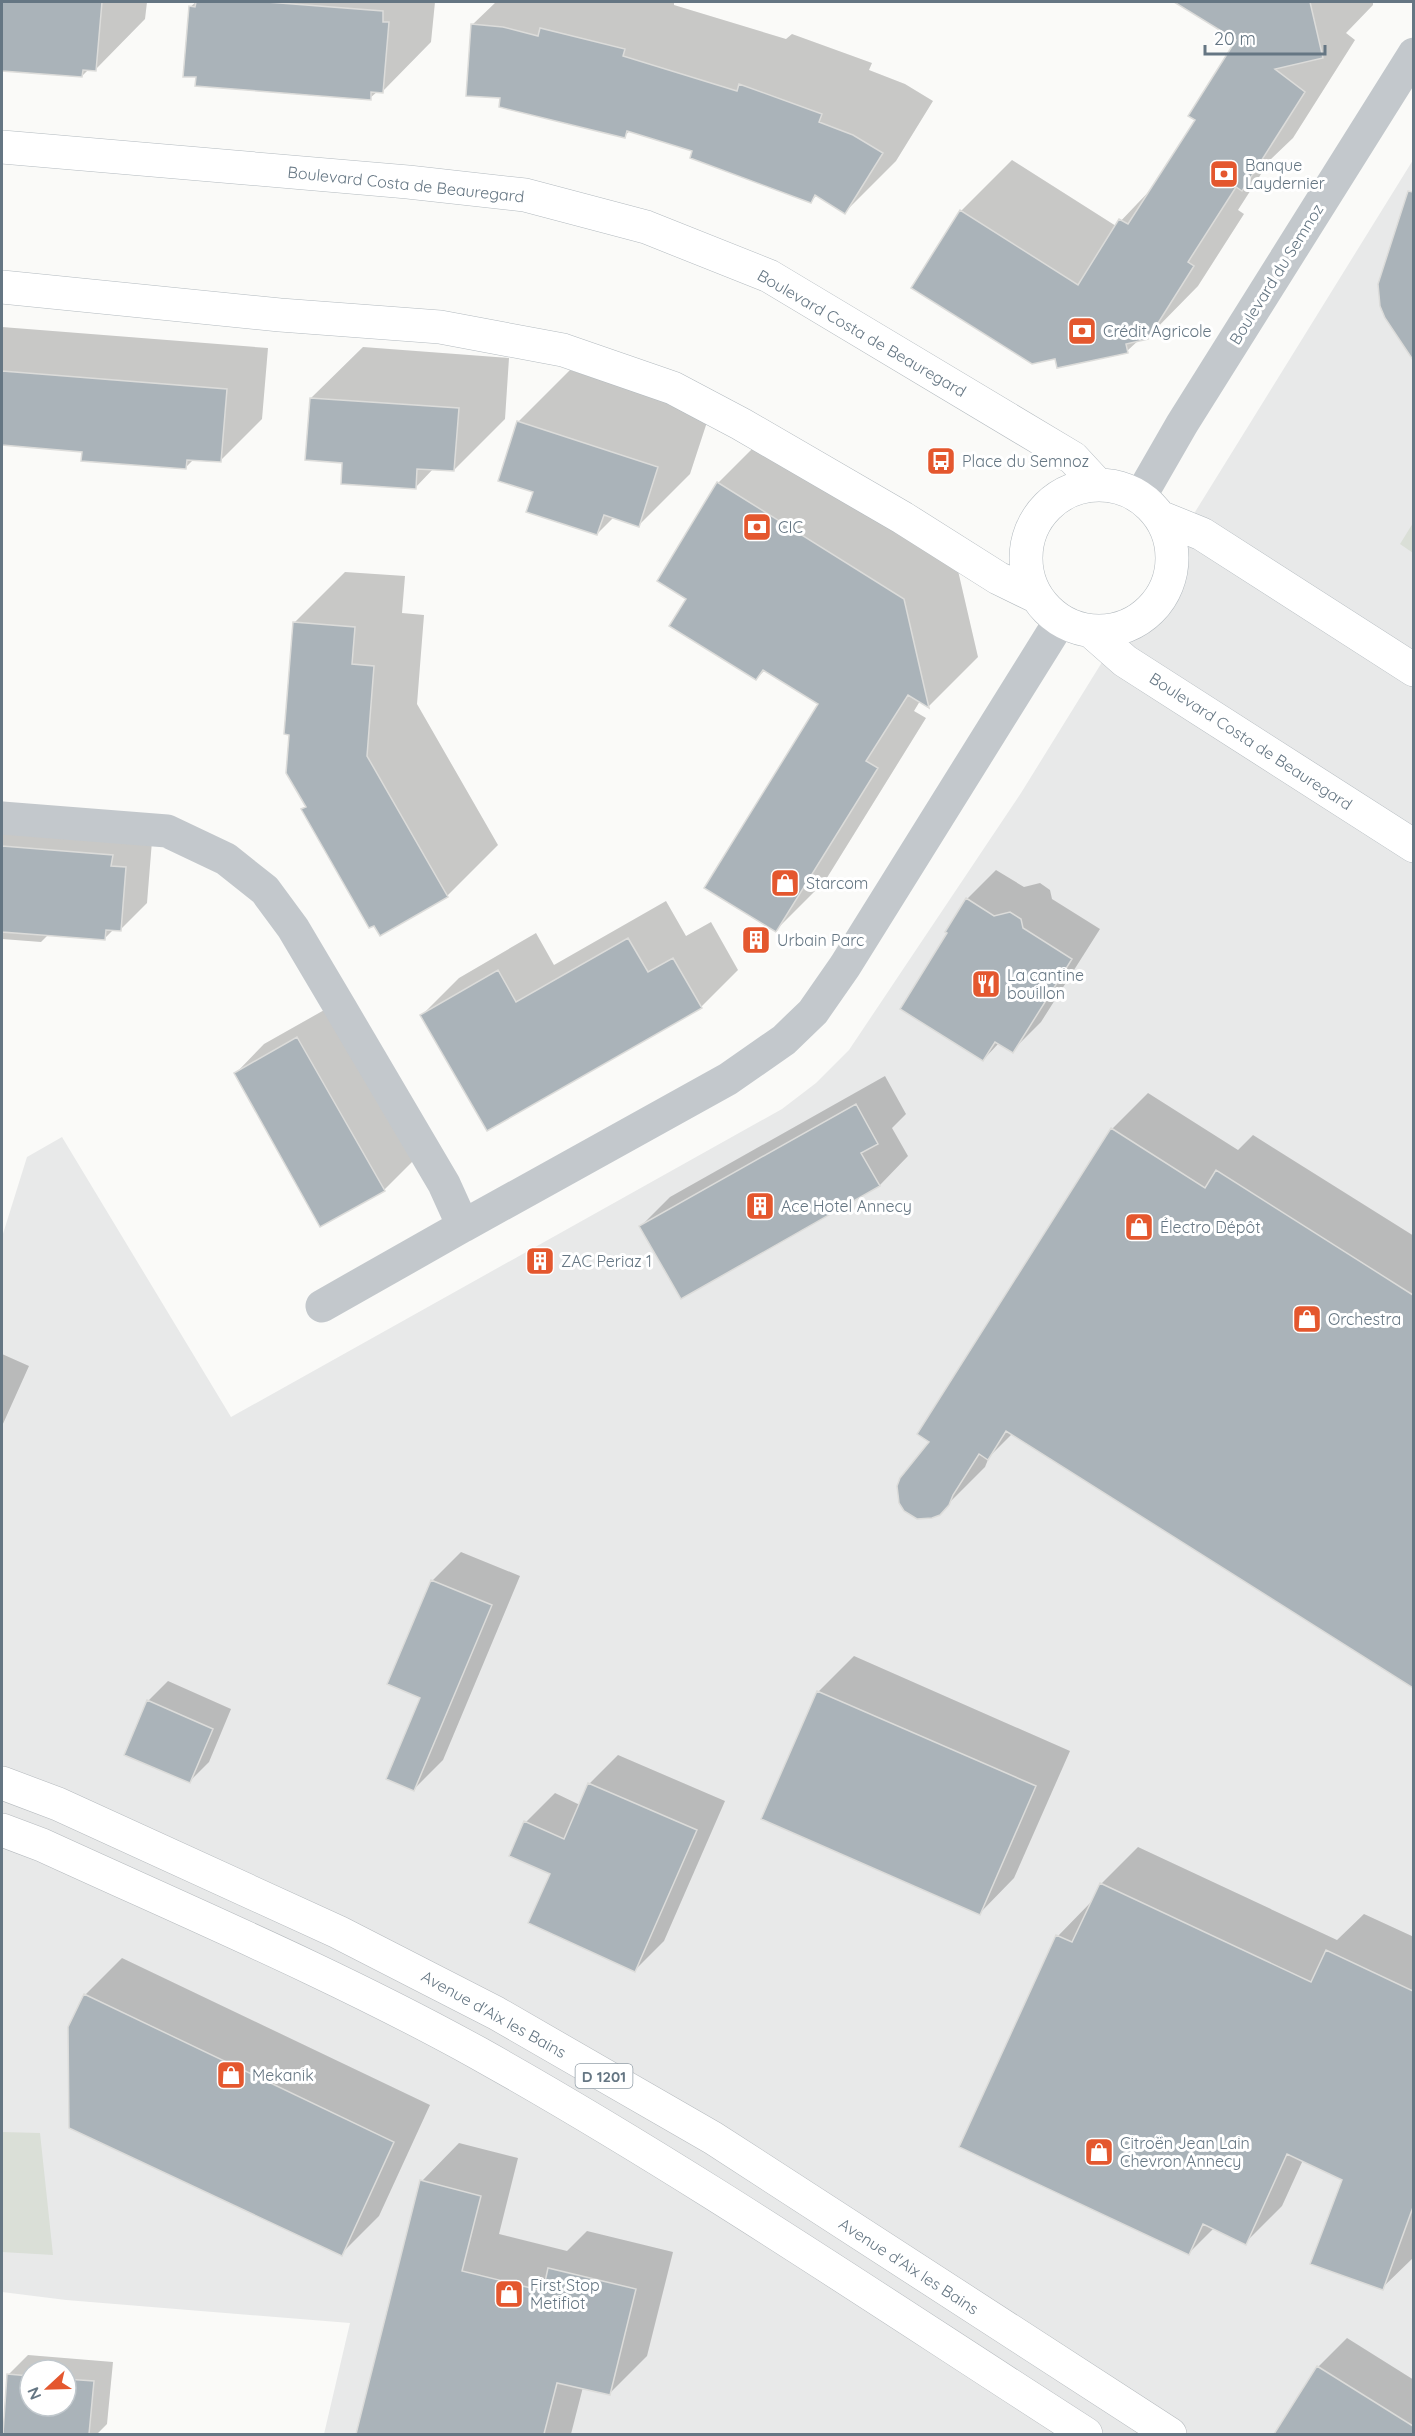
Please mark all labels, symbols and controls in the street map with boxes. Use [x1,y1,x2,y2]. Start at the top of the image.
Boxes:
scale bar [1205,18,1325,56]
text: 20 m [1214,27,1256,50]
place label: Banque Laydernier [1245,155,1325,193]
bank icon: Banque Laydernier [1208,158,1240,190]
street label: Boulevard Costa de Beauregard [287,162,525,206]
street label: Boulevard du Semnoz [1225,200,1327,348]
street label: Boulevard Costa de Beauregard [754,265,970,401]
bank icon: Crédit Agricole [1066,315,1098,347]
place label: Crédit Agricole [1103,321,1212,341]
bus stop icon: Place du Semnoz [925,445,957,477]
place label: Place du Semnoz [962,451,1089,471]
bank icon: CIC [741,511,773,543]
place label: CIC [778,517,803,537]
street label: Boulevard Costa de Beauregard [1146,668,1356,814]
shop icon: Starcom [769,867,801,899]
place label: Starcom [806,873,868,893]
building icon: Urbain Parc [740,924,772,956]
place label: Urbain Parc [777,930,864,950]
place label: La cantine bouillon [1007,965,1084,1003]
restaurant icon: La cantine bouillon [970,968,1002,1000]
building icon: Ace Hotel Annecy [744,1190,776,1222]
place label: Ace Hotel Annecy [781,1196,912,1216]
shop icon: Électro Dépôt [1123,1211,1155,1243]
place label: Électro Dépôt [1160,1217,1261,1237]
building icon: ZAC Periaz 1 [524,1245,556,1277]
place label: ZAC Periaz 1 [561,1251,652,1271]
shop icon: Orchestra [1291,1303,1323,1335]
place label: Orchestra [1328,1309,1401,1329]
street label: Avenue d'Aix les Bains [418,1966,570,2062]
shop icon: Mekanik [215,2059,247,2091]
road number: D 1201 [576,2064,632,2088]
place label: Mekanik [252,2065,314,2085]
place label: Citroën Jean Lain Chevron Annecy [1120,2133,1250,2171]
shop icon: Citroën Jean Lain Chevron Annecy [1083,2136,1115,2168]
street label: Avenue d'Aix les Bains [835,2213,983,2319]
place label: First Stop Metifiot [530,2275,600,2313]
shop icon: First Stop Metifiot [493,2278,525,2310]
north arrow [18,2358,78,2418]
text: N [23,2384,46,2403]

